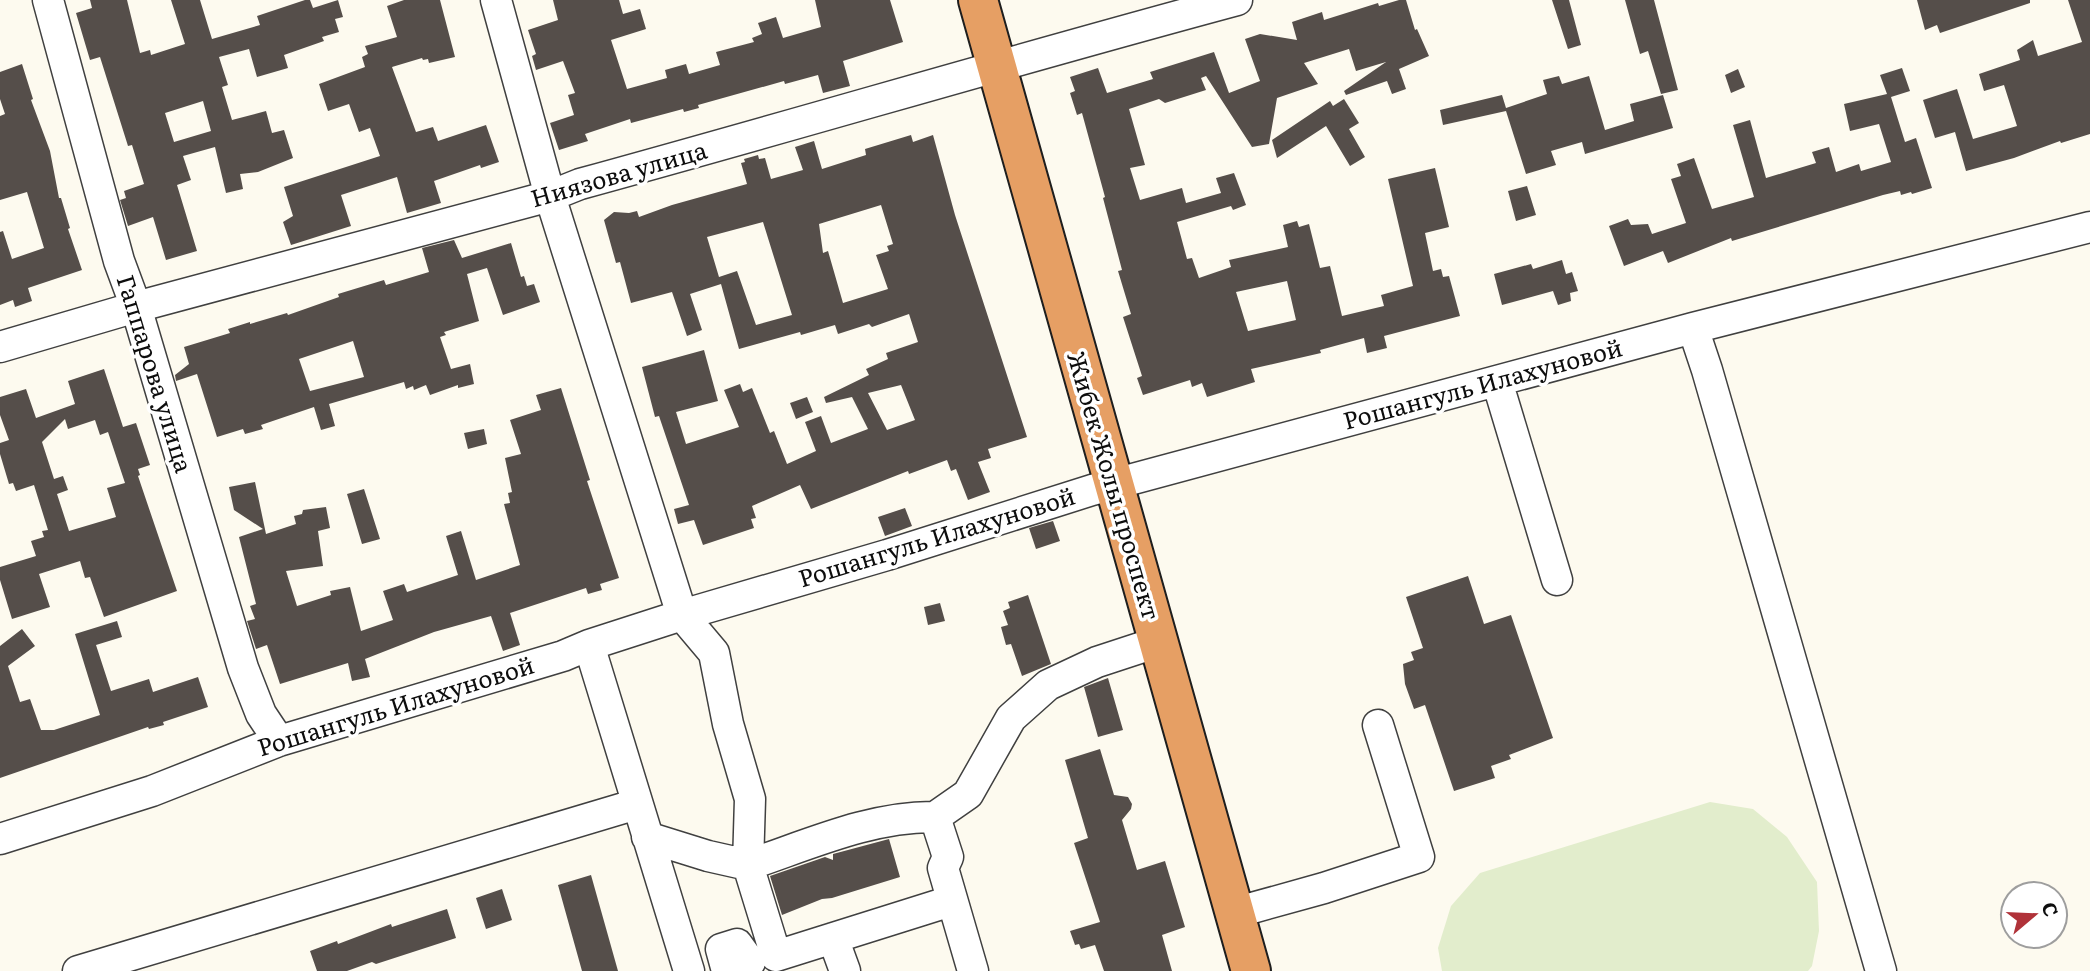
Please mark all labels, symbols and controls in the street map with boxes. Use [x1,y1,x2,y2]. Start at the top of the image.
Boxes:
street label: Ниязова улица [526,131,711,214]
street label: Гаппарова улица [110,270,203,477]
street label: Рошангуль Илахуновой [1339,328,1626,437]
street label: Жибек Жолы проспект [1060,347,1171,624]
street label: Рошангуль Илахуновой [794,477,1079,594]
street label: Рошангуль Илахуновой [253,646,538,763]
north arrow [1999,880,2069,950]
text: С [2036,898,2066,920]

